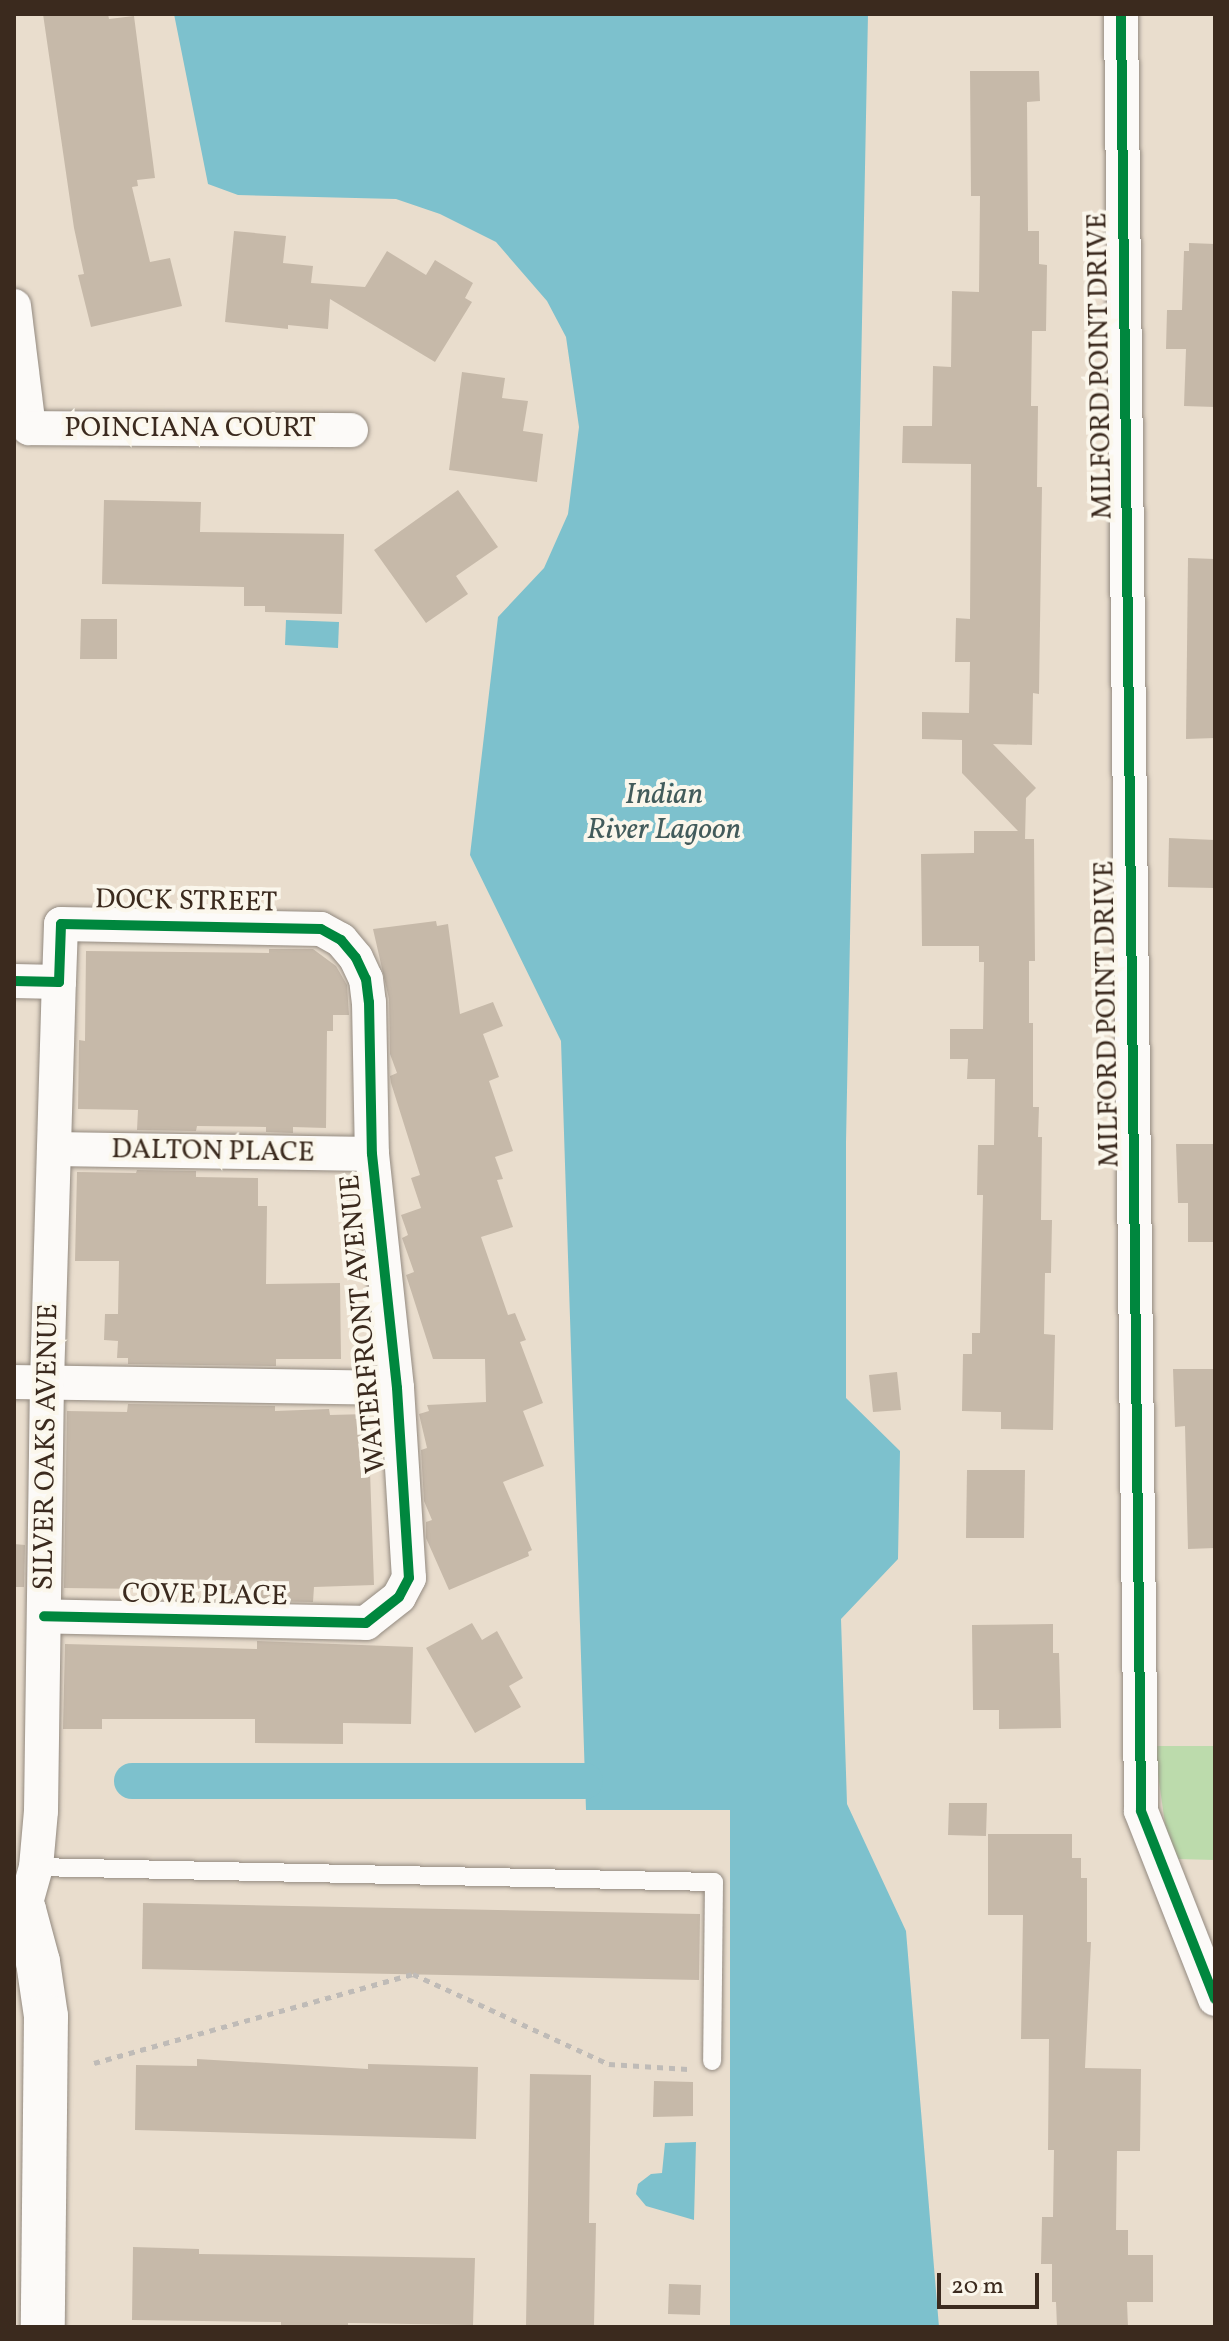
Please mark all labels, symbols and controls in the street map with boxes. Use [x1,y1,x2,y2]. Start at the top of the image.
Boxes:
street label: MILFORD POINT DRIVE [1082,212,1120,520]
street label: POINCIANA COURT [64,412,316,446]
water label: Indian River Lagoon [587,777,741,848]
street label: MILFORD POINT DRIVE [1089,860,1127,1168]
street label: DOCK STREET [95,884,277,920]
street label: DALTON PLACE [111,1133,315,1171]
street label: WATERFRONT AVENUE [334,1173,394,1475]
street label: SILVER OAKS AVENUE [28,1303,66,1591]
street label: COVE PLACE [122,1578,288,1614]
scale bar [941,2257,1043,2307]
text: 20 m [951,2270,1004,2304]

